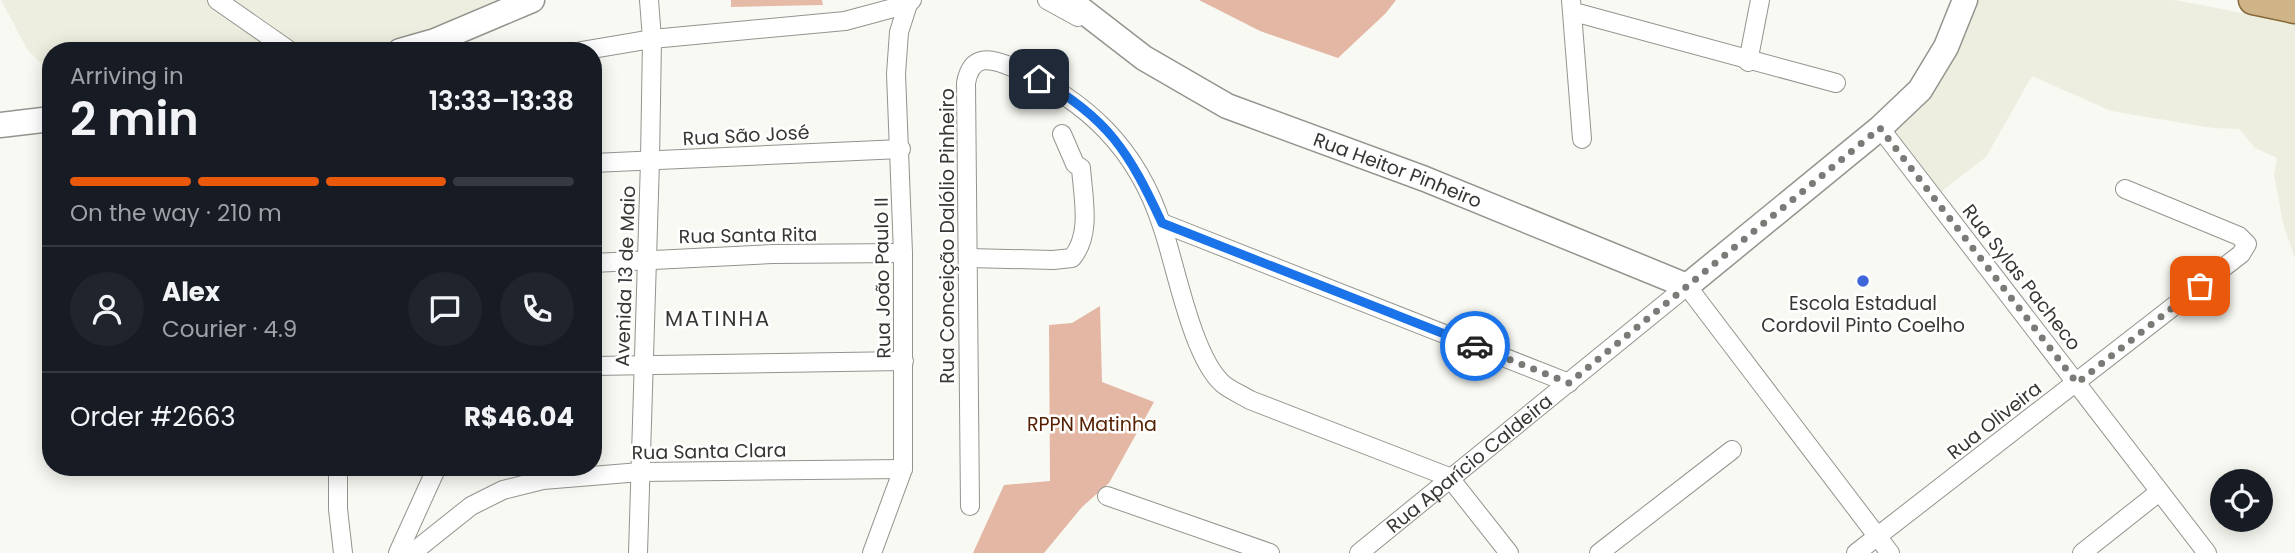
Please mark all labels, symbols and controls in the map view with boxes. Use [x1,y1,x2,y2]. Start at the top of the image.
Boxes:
pin [1009,49,1069,109]
text: Arriving in [70,60,184,92]
icon: home [1020,60,1058,98]
text: 13:33–13:38 [429,83,574,119]
text: 2 min [70,87,199,151]
street label: Rua Conceição Dalólio Pinheiro [934,88,961,384]
street label: Rua São José [682,119,810,152]
street label: Rua Heitor Pinheiro [1310,126,1486,215]
street label: Avenida 13 de Maio [609,185,642,367]
text: On the way · 210 m [70,197,282,229]
street label: Rua João Paulo II [868,197,897,359]
street label: Rua Sylas Pacheco [1956,198,2087,356]
street label: Rua Santa Rita [678,221,818,250]
pin [2170,256,2230,316]
icon: bag [2181,267,2219,305]
button: person [70,272,144,346]
button: chat [408,272,482,346]
button: phone [500,272,574,346]
marker: Escola Estadual Cordovil Pinto Coelho [1855,273,1871,289]
text: Alex [162,274,220,310]
place label: Escola Estadual Cordovil Pinto Coelho [1761,290,1965,339]
district label: MATINHA [665,304,771,333]
courier [1440,311,1510,381]
text: Courier · 4.9 [162,313,297,345]
icon: car [1456,327,1494,365]
street label: Rua Oliveira [1941,375,2047,466]
street label: Rua Aparício Caldeira [1381,388,1558,540]
text: Order #2663 [70,399,236,435]
text: R$46.04 [464,399,574,435]
park label: RPPN Matinha [1027,411,1157,438]
street label: Rua Santa Clara [631,437,787,466]
map controls [2210,469,2273,532]
button: locate [2210,469,2273,532]

